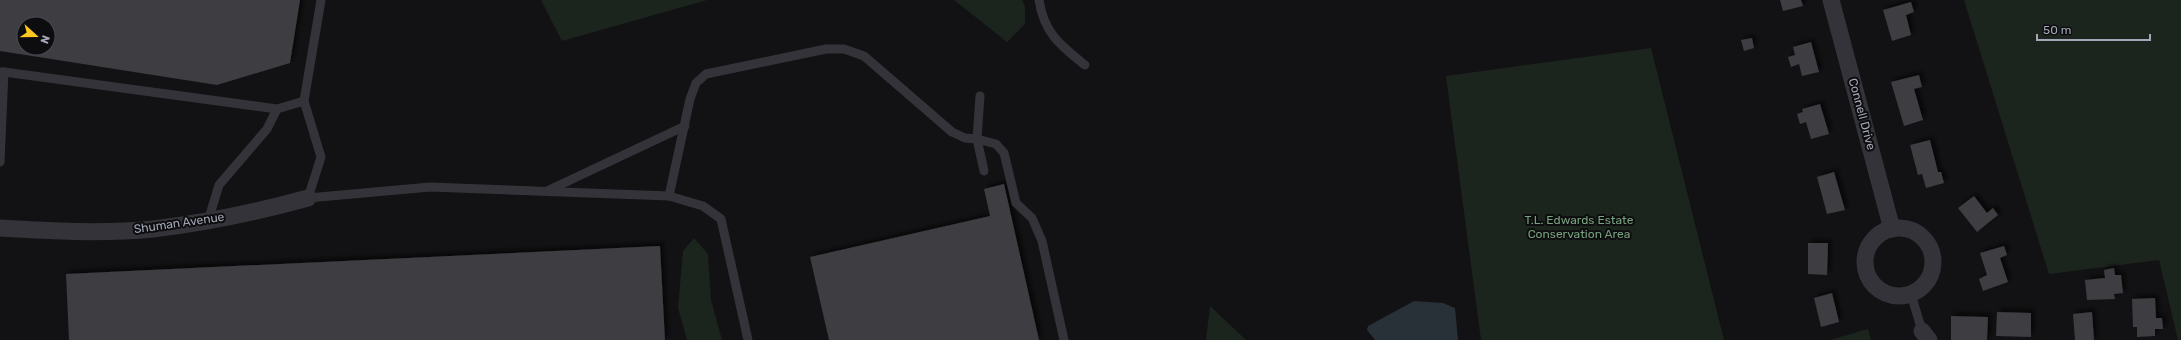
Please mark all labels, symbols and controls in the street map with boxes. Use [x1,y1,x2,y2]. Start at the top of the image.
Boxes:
north arrow [16,16,56,56]
scale bar [2037,16,2150,42]
text: 50 m [2043,23,2071,37]
text: N [37,33,52,46]
street label: Connell Drive [1846,77,1878,152]
street label: Shuman Avenue [133,210,225,236]
park label: T.L. Edwards Estate Conservation Area [1525,213,1634,241]

